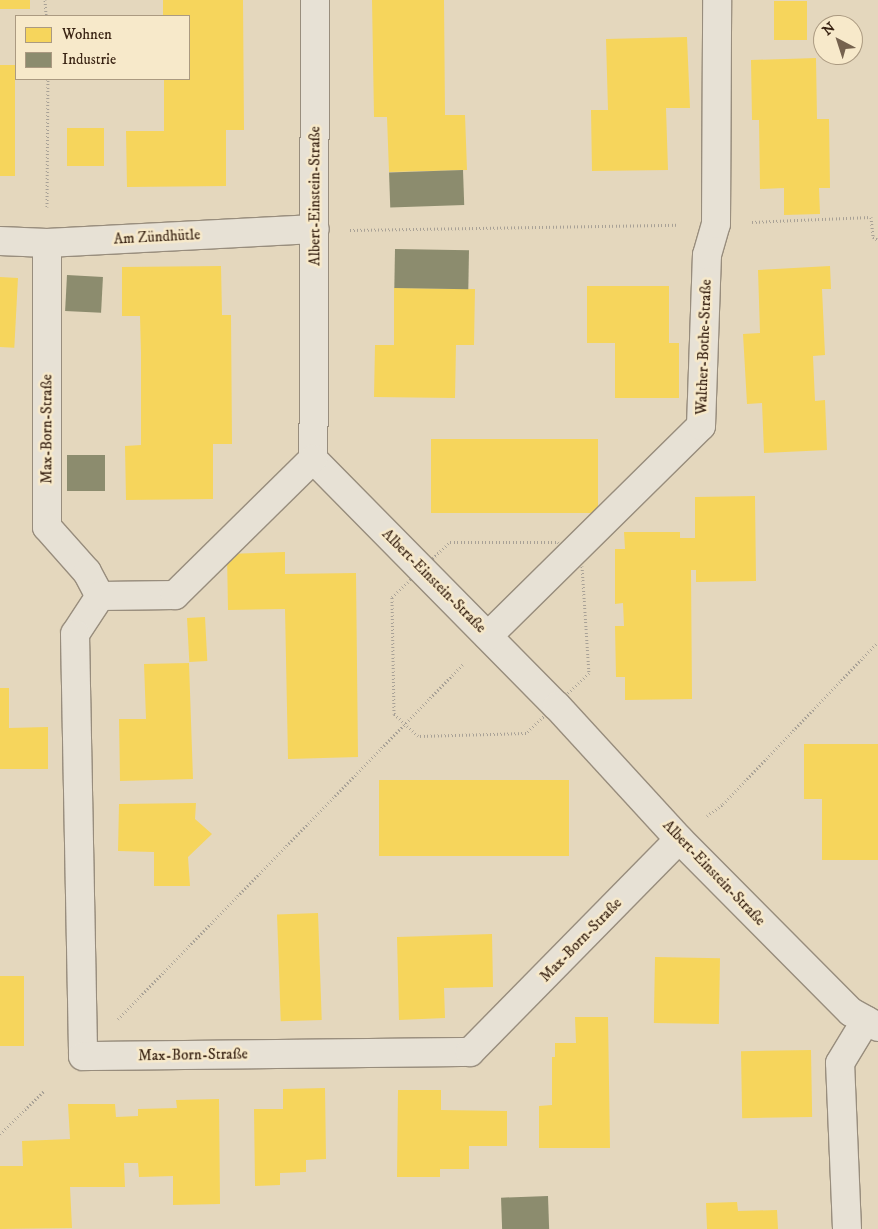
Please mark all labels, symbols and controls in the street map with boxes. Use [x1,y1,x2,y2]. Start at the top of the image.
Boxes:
legend [15,15,190,80]
north arrow [813,15,863,65]
text: N [819,19,839,40]
text: Wohnen [62,25,112,44]
text: Industrie [62,50,116,69]
street label: Albert-Einstein-Straße [306,126,324,266]
street label: Am Zündhütle [113,226,201,248]
street label: Walther-Bothe-Straße [693,279,715,415]
street label: Max-Born-Straße [38,374,56,484]
street label: Albert-Einstein-Straße [378,525,490,637]
street label: Albert-Einstein-Straße [659,816,769,930]
street label: Max-Born-Straße [536,894,626,986]
street label: Max-Born-Straße [138,1045,248,1065]

